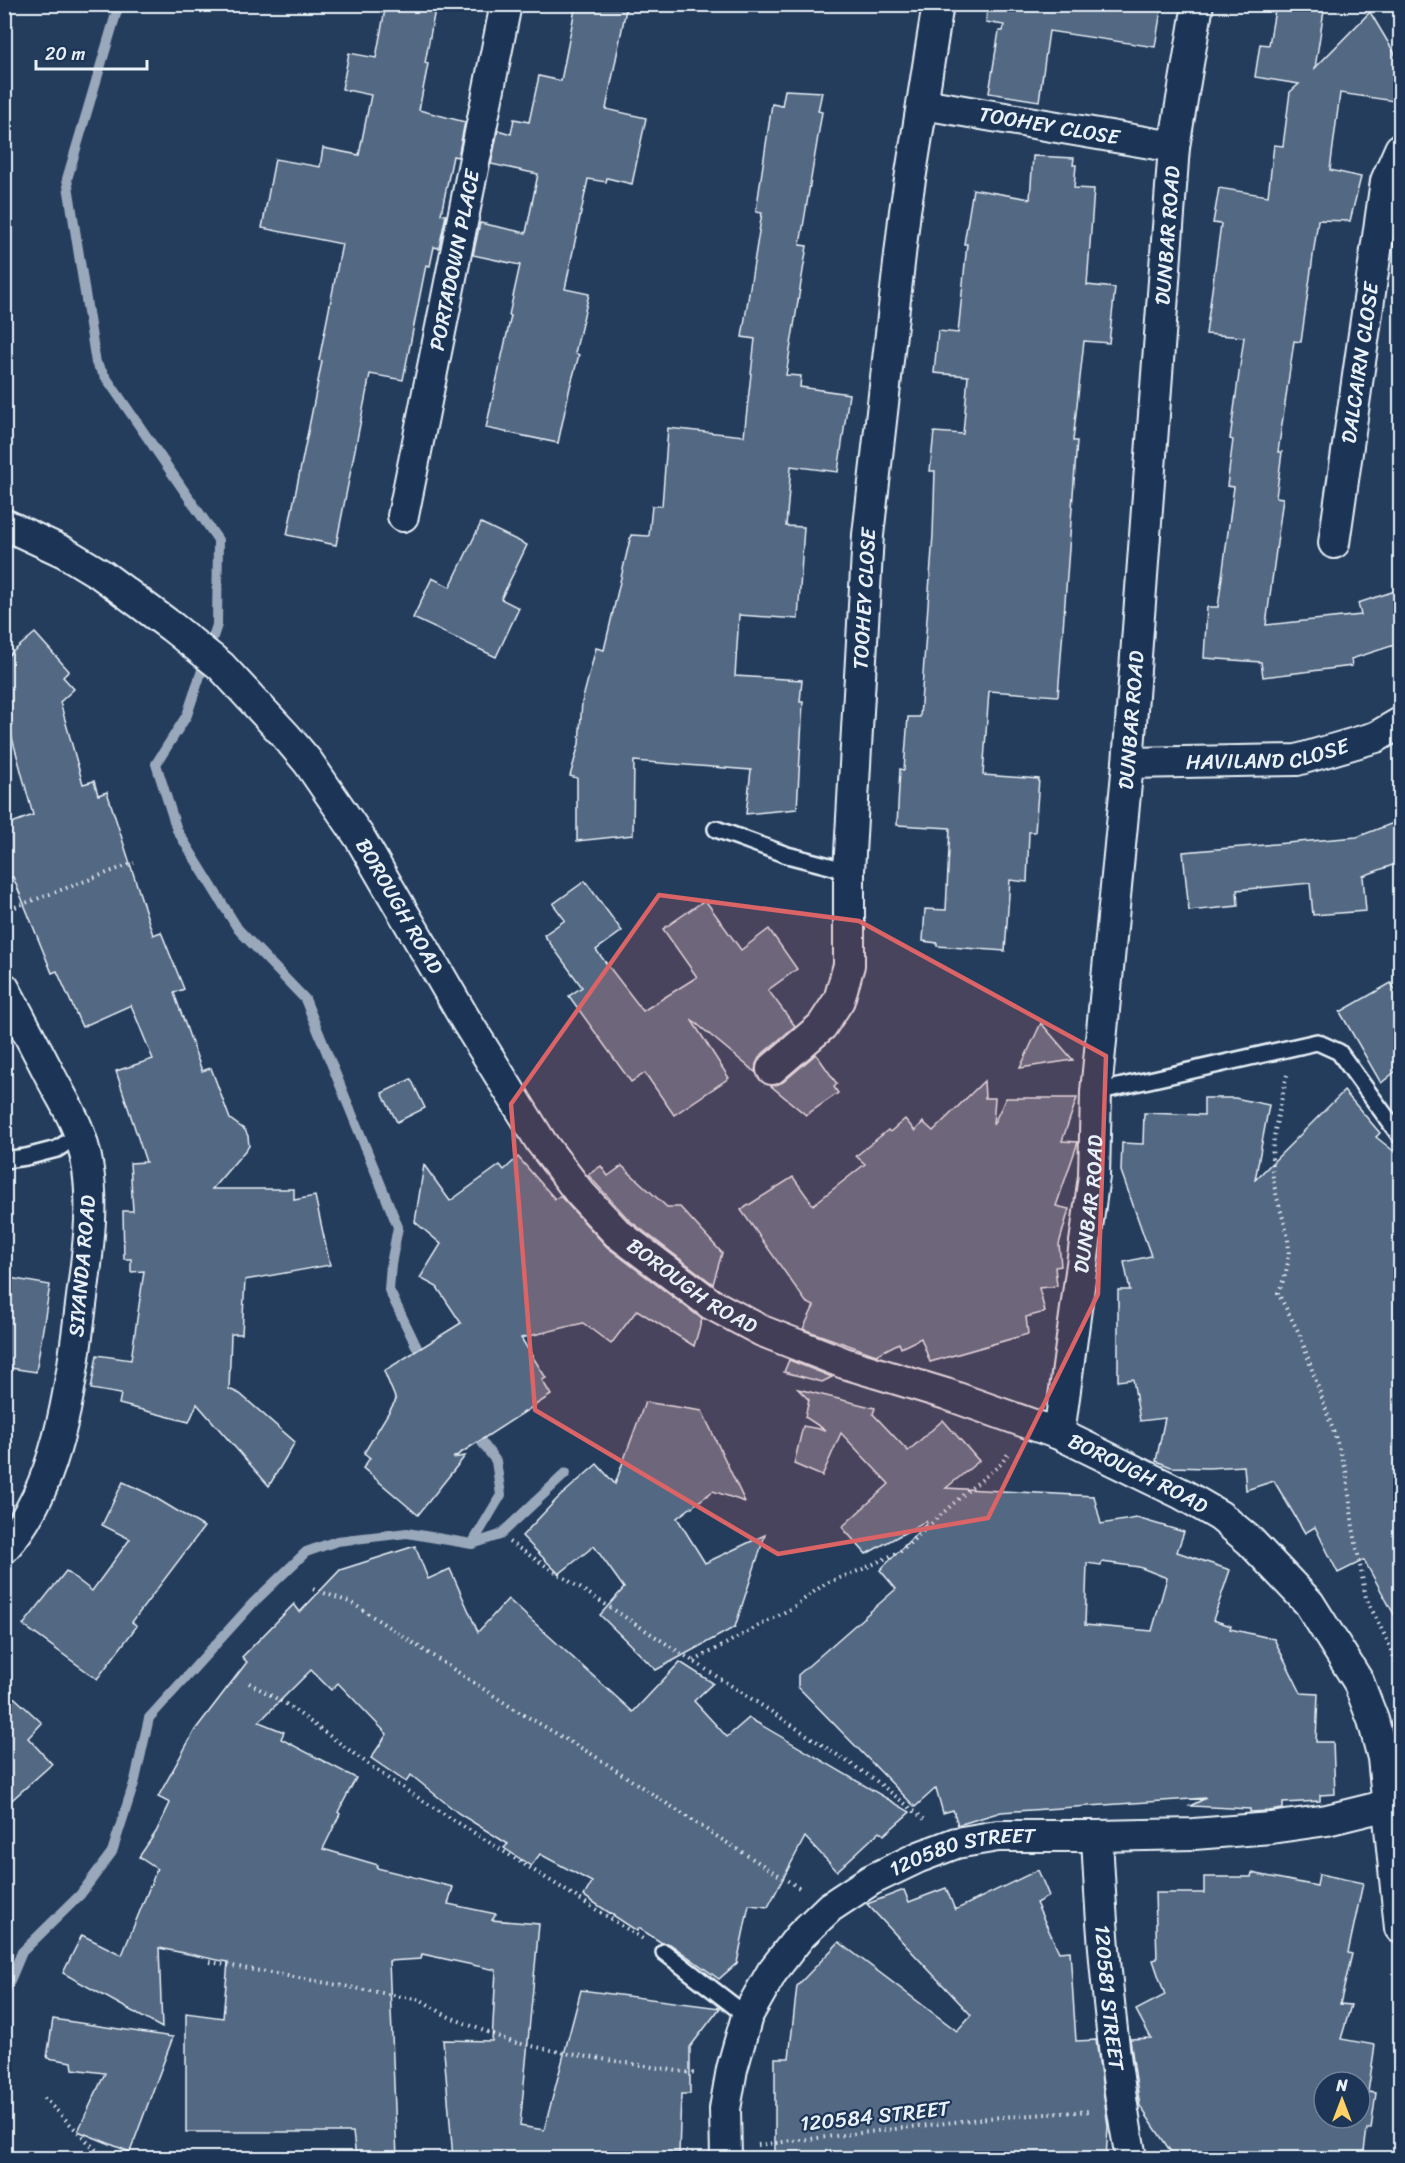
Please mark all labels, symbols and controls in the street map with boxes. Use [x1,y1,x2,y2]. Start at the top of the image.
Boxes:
scale bar [36,33,147,71]
text: 20 m [45,38,85,70]
street label: TOOHEY CLOSE [976,95,1124,157]
street label: DUNBAR ROAD [1143,164,1192,306]
street label: PORTADOWN PLACE [418,165,492,354]
street label: DALCAIRN CLOSE [1330,278,1390,446]
street label: TOOHEY CLOSE [841,525,888,671]
street label: DUNBAR ROAD [1107,649,1155,791]
street label: HAVILAND CLOSE [1186,727,1355,781]
street label: BOROUGH ROAD [345,831,455,982]
street label: DUNBAR ROAD [1062,1134,1114,1276]
street label: SIYANDA ROAD [57,1193,107,1339]
street label: BOROUGH ROAD [618,1228,765,1345]
street label: BOROUGH ROAD [1061,1422,1216,1525]
street label: 120580 STREET [883,1817,1037,1888]
street label: 120581 STREET [1083,1923,1136,2074]
north arrow [1312,2070,1372,2130]
text: N [1335,2071,1348,2100]
street label: 120584 STREET [798,2089,953,2143]

